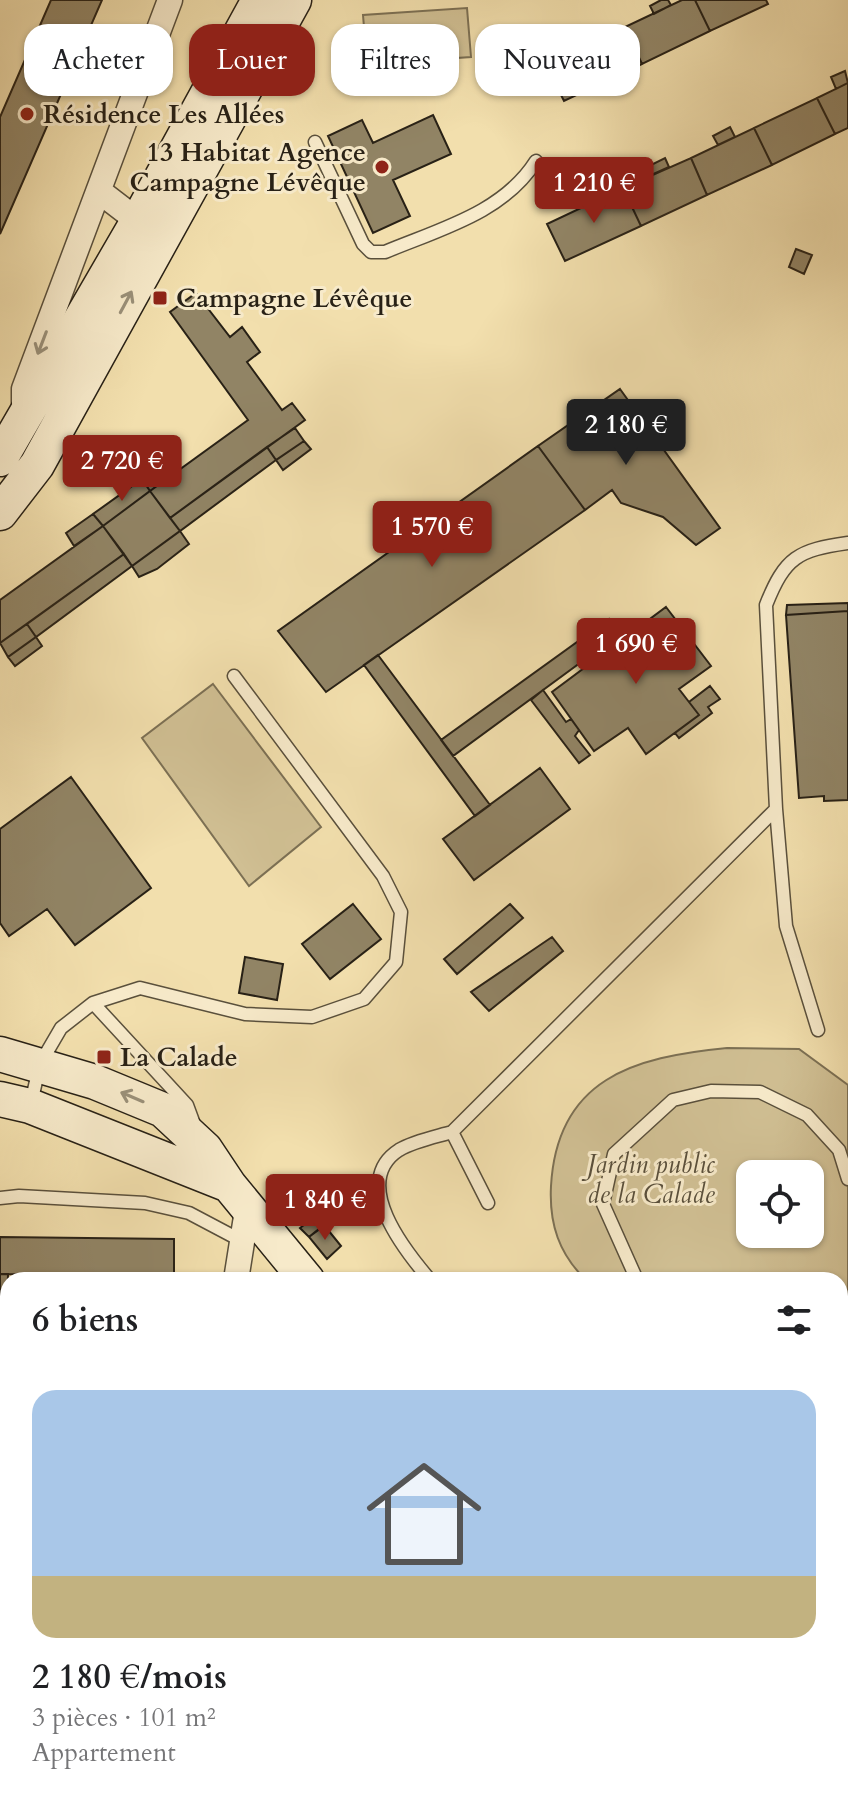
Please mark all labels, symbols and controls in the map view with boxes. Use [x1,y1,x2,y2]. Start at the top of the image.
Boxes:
chip: Acheter [24,24,173,96]
chip: Louer [189,24,315,96]
chip: Filtres [331,24,459,96]
chip: Nouveau [475,24,640,96]
place label: Résidence Les Allées [43,97,284,132]
marker: Résidence Les Allées [18,105,36,123]
place label: 13 Habitat Agence Campagne Lévêque [130,135,366,200]
pin: 1 210 € [520,157,668,225]
marker: 13 Habitat Agence Campagne Lévêque [373,158,391,176]
text: 1 210 € [553,165,635,200]
place label: Campagne Lévêque [176,281,412,316]
marker: Campagne Lévêque [151,289,169,307]
one-way arrow [119,291,135,315]
one-way arrow [34,330,48,355]
pin: 2 180 € [552,399,700,467]
text: 2 180 € [585,407,667,442]
pin: 2 720 € [48,435,196,503]
text: 2 720 € [81,443,163,478]
pin: 1 570 € [358,501,506,569]
text: 1 570 € [391,509,473,544]
pin: 1 690 € [562,618,710,686]
text: 1 690 € [595,626,677,661]
place label: La Calade [120,1040,238,1075]
marker: La Calade [95,1048,113,1066]
one-way arrow [120,1089,145,1104]
park label: Jardin public de la Calade [581,1147,716,1212]
map controls [736,1160,824,1248]
button: locate [736,1160,824,1248]
pin: 1 840 € [251,1174,399,1242]
text: 1 840 € [284,1182,366,1217]
text: 6 biens [32,1297,138,1343]
icon: filters [772,1298,816,1342]
icon: home [352,1442,496,1586]
text: 2 180 €/mois [32,1654,227,1700]
text: 3 pièces · 101 m² [32,1700,216,1735]
text: Appartement [32,1735,176,1770]

